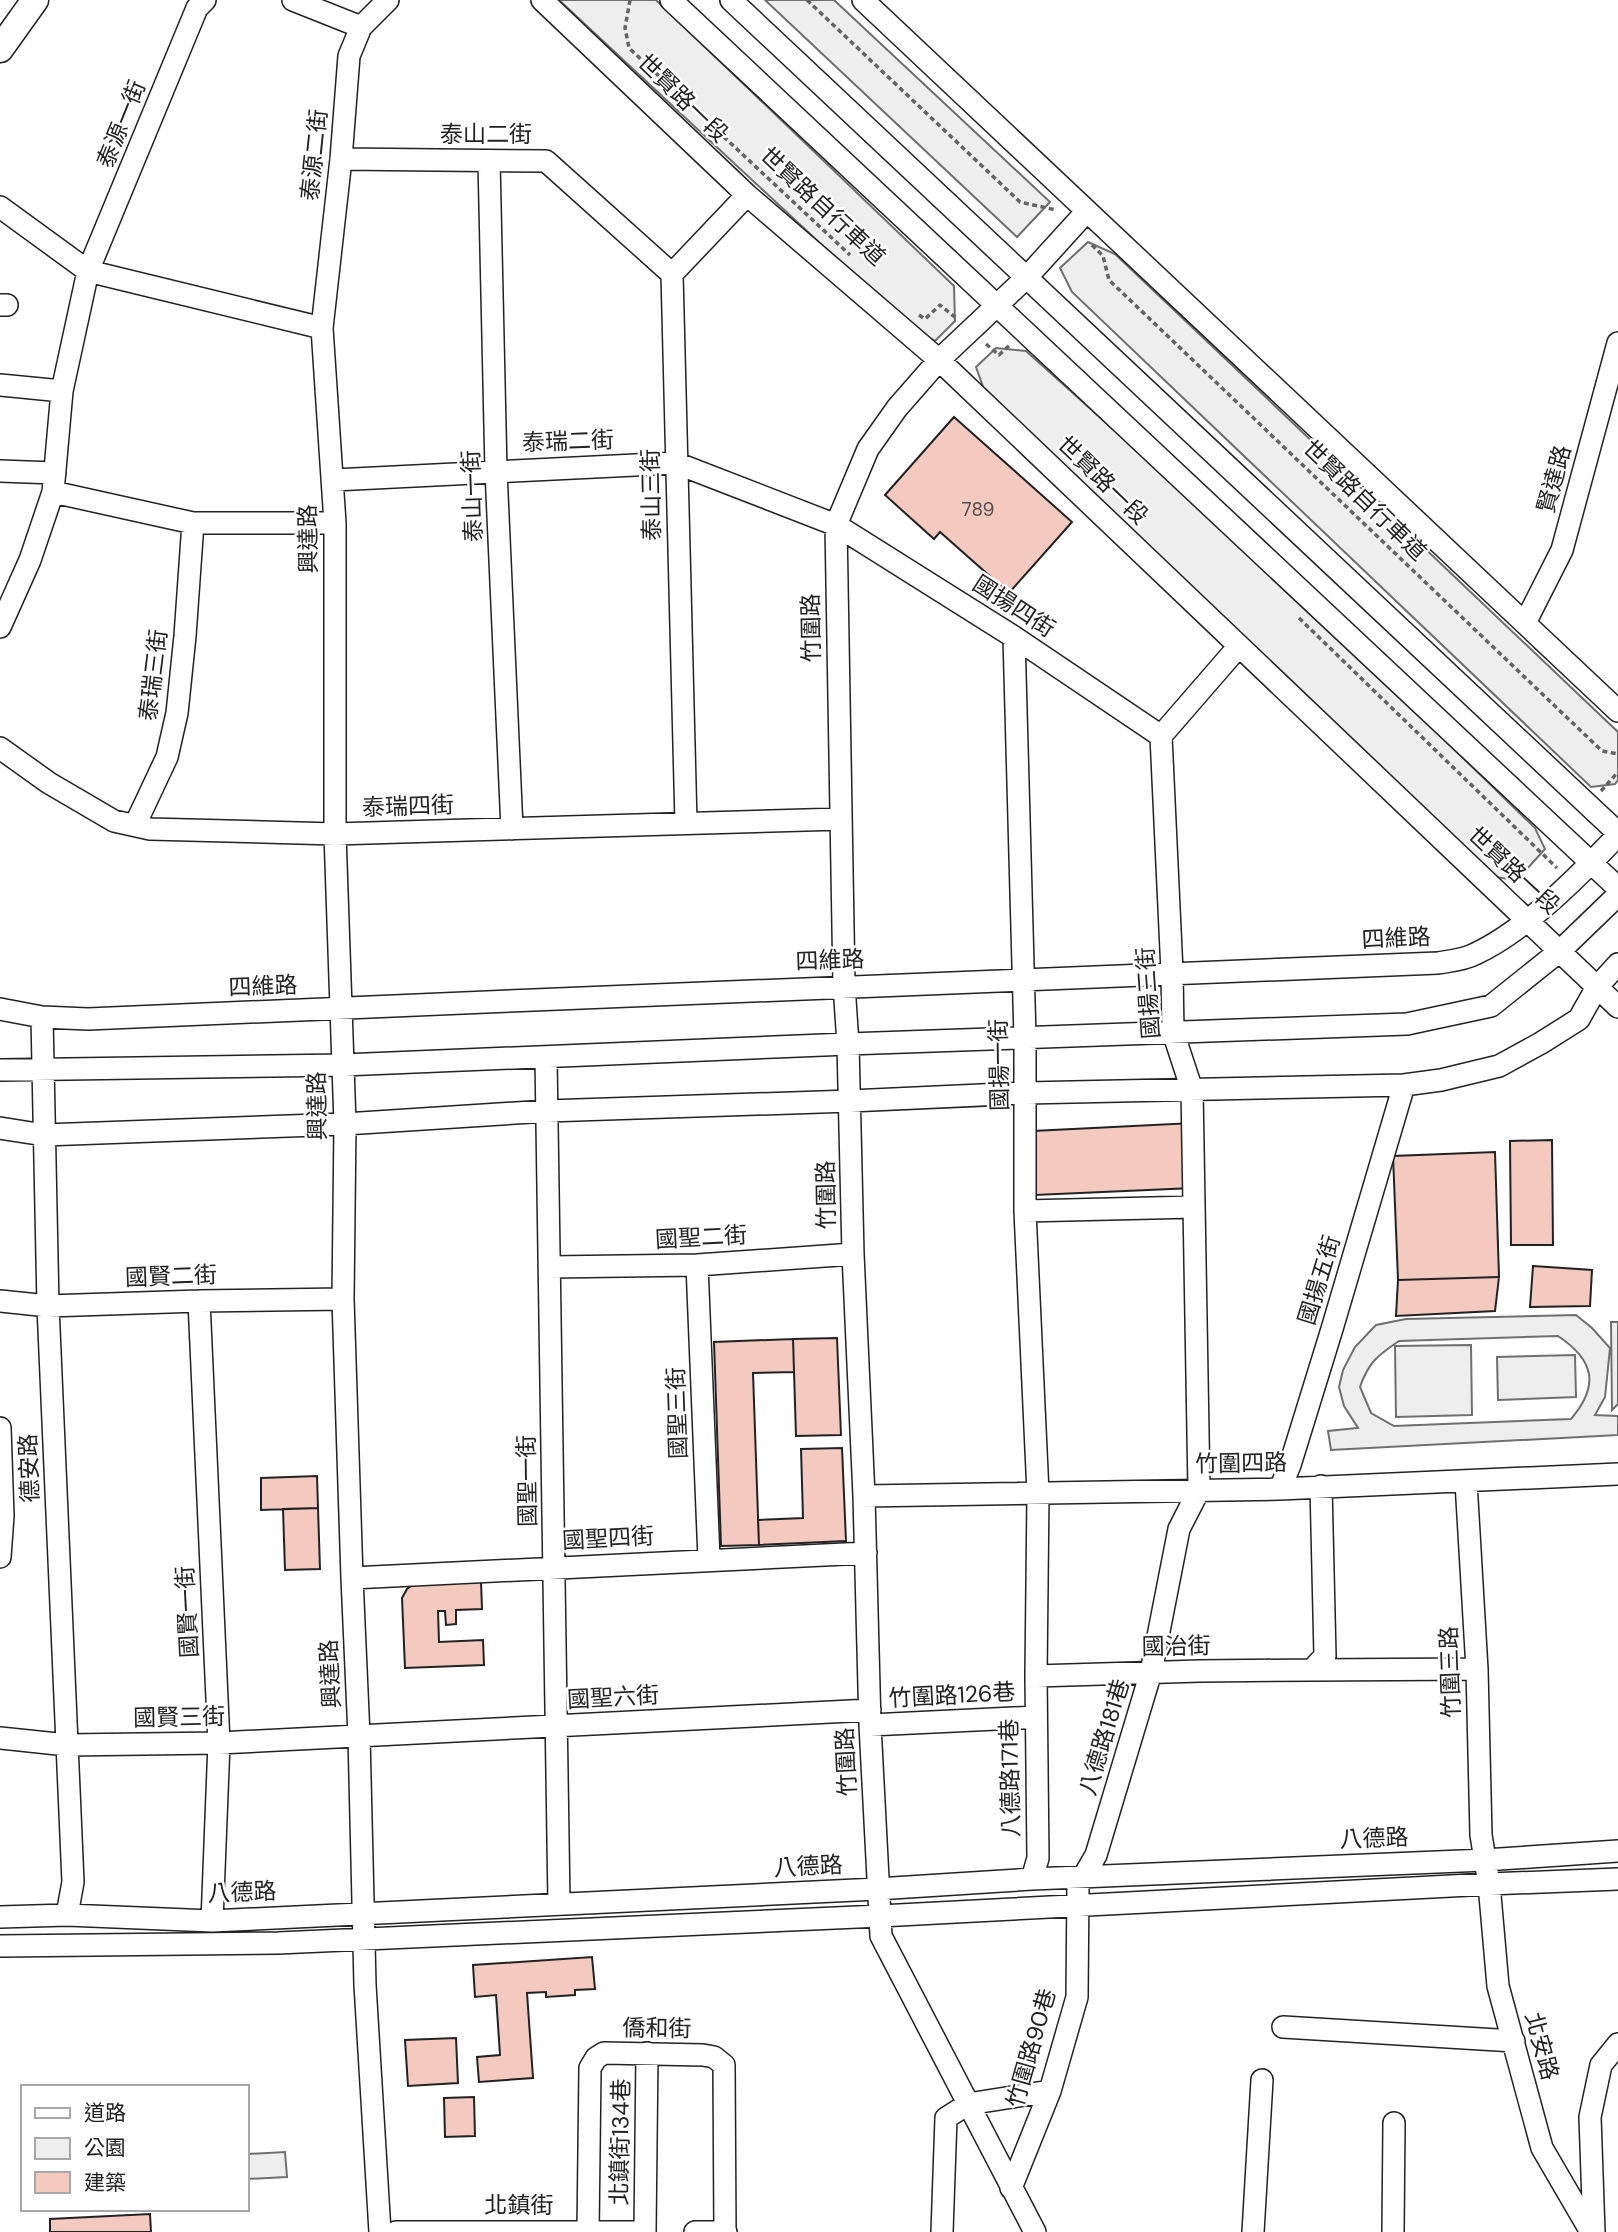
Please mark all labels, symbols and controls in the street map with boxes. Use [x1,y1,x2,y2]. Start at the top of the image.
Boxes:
street label: 世賢路一段 [631,47,735,149]
street label: 泰源一街 [90,76,152,172]
street label: 泰源二街 [294,108,334,202]
street label: 泰山二街 [440,119,532,149]
street label: 世賢路自行車道 [754,140,892,272]
street label: 泰瑞二街 [522,424,614,458]
street label: 世賢路一段 [1051,429,1155,531]
street label: 世賢路自行車道 [1297,433,1433,567]
street label: 賢達路 [1531,442,1577,516]
street label: 泰山三街 [635,449,667,541]
street label: 泰山一街 [455,450,489,542]
house number: 789 [962,497,994,522]
street label: 興達路 [292,504,324,574]
street label: 國揚四街 [967,568,1061,644]
street label: 竹圍路 [795,593,827,663]
street label: 泰瑞三街 [133,628,173,722]
street label: 泰瑞四街 [362,789,454,823]
street label: 世賢路一段 [1462,820,1566,920]
street label: 四維路 [1361,921,1431,955]
street label: 四維路 [795,944,865,976]
street label: 國揚三街 [1130,946,1166,1040]
street label: 四維路 [228,970,298,1002]
street label: 國揚一街 [983,1019,1015,1111]
street label: 興達路 [301,1071,333,1141]
street label: 竹圍路 [810,1160,842,1230]
street label: 國聖二街 [654,1220,748,1254]
street label: 國揚五街 [1291,1232,1347,1328]
street label: 國賢二街 [125,1259,217,1293]
street label: 國聖三街 [660,1367,694,1459]
street label: 德安路 [13,1433,45,1503]
street label: 國聖一街 [511,1435,543,1527]
street label: 竹圍四路 [1195,1447,1287,1479]
street label: 國聖四街 [561,1521,655,1555]
street label: 國賢一街 [170,1565,204,1659]
street label: 竹圍三路 [1433,1626,1467,1718]
street label: 國治街 [1141,1630,1211,1662]
street label: 興達路 [313,1639,347,1709]
street label: 八德路181巷 [1072,1675,1136,1799]
street label: 竹圍路126巷 [888,1677,1016,1713]
street label: 國聖六街 [566,1680,660,1714]
street label: 國賢三街 [133,1701,225,1733]
street label: 八德路171巷 [994,1718,1026,1838]
street label: 竹圍路 [829,1727,863,1797]
street label: 八德路 [1339,1822,1409,1854]
street label: 八德路 [773,1849,843,1883]
street label: 八德路 [207,1876,277,1908]
street label: 竹圍路90巷 [1000,1985,1062,2111]
street label: 北安路 [1519,2009,1565,2083]
street label: 僑和街 [622,2012,692,2044]
street label: 北鎮街134巷 [604,2078,636,2206]
legend [21,2085,248,2211]
text: 道路 [84,2099,126,2127]
text: 公園 [84,2134,126,2162]
text: 建築 [84,2169,126,2197]
street label: 北鎮街 [485,2190,554,2220]

